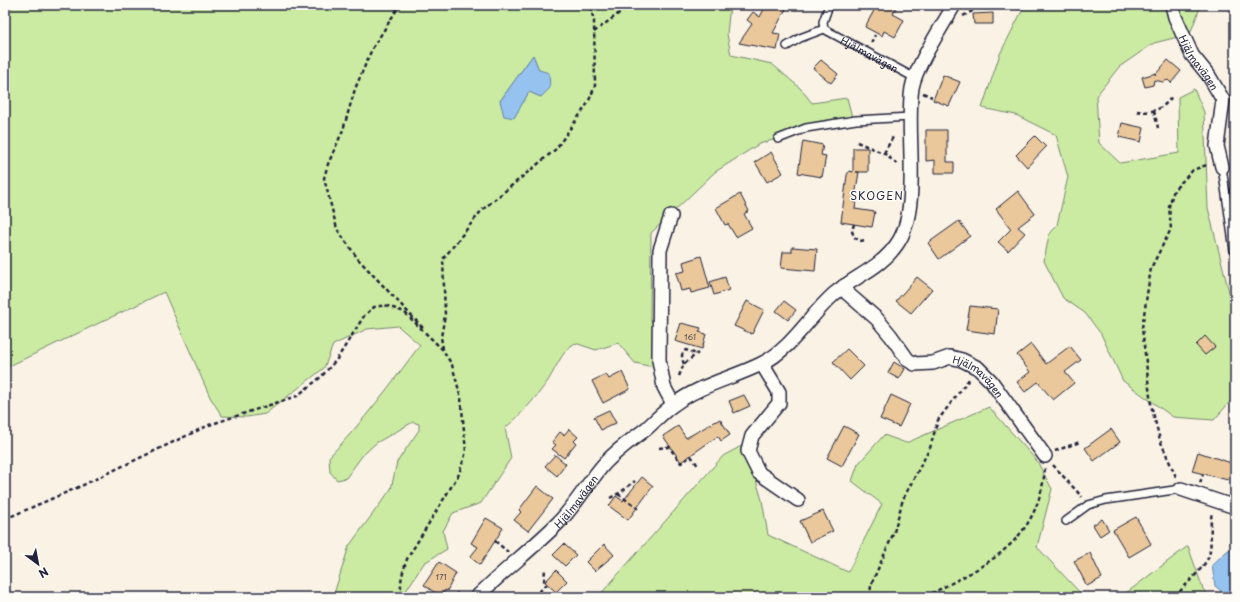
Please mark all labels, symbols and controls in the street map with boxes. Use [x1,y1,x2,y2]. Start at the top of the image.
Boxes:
street label: Hjälmavägen [838,32,901,75]
street label: Hjälmavägen [1176,32,1223,92]
district label: SKOGEN [850,187,904,204]
house number: 161 [684,331,696,343]
street label: Hjälmavägen [952,351,1008,400]
street label: Hjälmavägen [550,471,601,531]
north arrow [18,544,58,584]
text: N [35,563,52,583]
house number: 171 [436,571,446,583]

